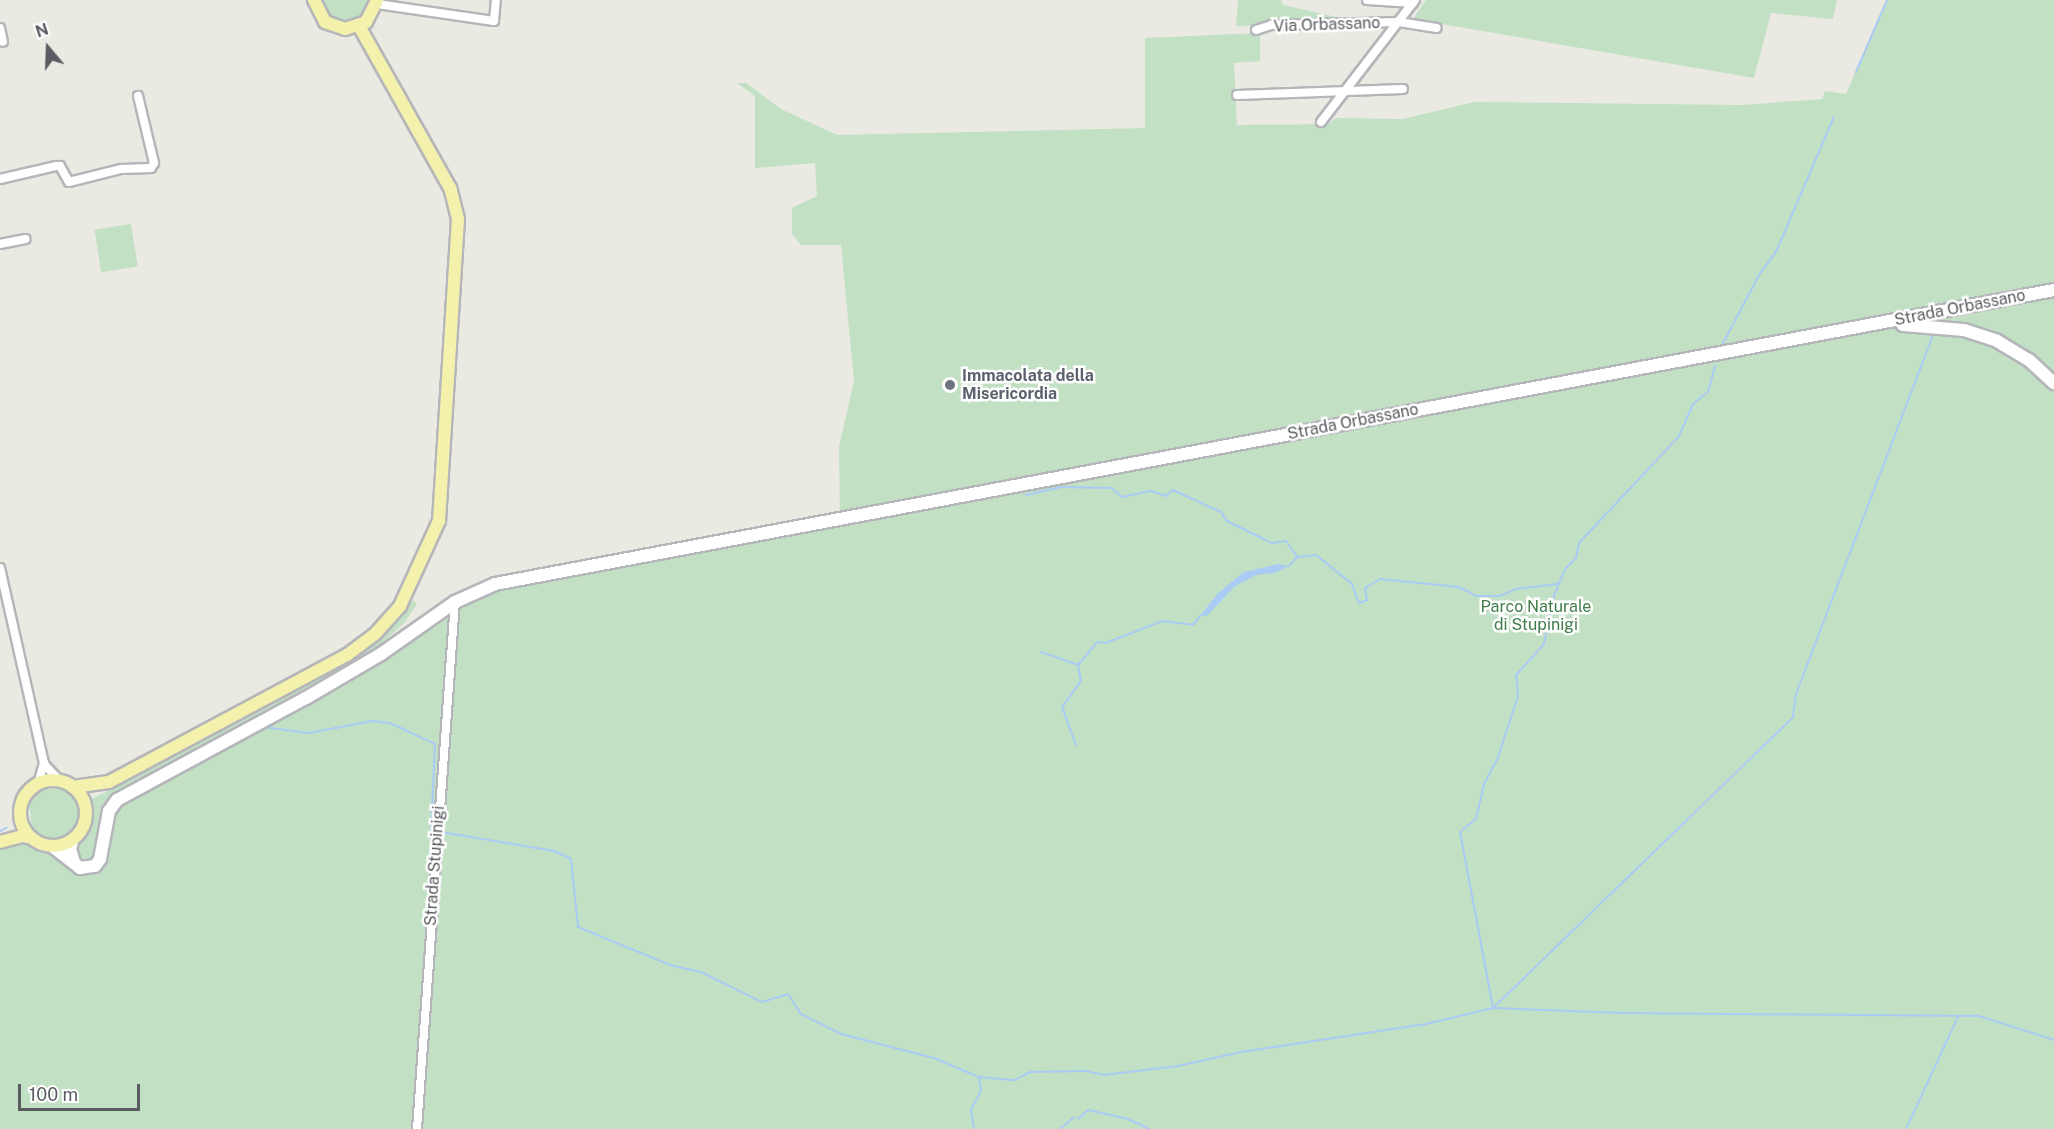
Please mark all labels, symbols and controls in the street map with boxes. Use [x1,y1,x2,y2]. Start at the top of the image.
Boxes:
street label: Via Orbassano [1273,14,1381,36]
north arrow [18,18,78,78]
text: N [33,19,51,42]
street label: Strada Orbassano [1893,286,2027,330]
place label: Immacolata della Misericordia [962,366,1094,404]
marker: Immacolata della Misericordia [943,378,957,392]
street label: Strada Orbassano [1286,400,1420,444]
park label: Parco Naturale di Stupinigi [1481,597,1591,635]
street label: Strada Stupinigi [421,805,449,927]
scale bar [21,1072,142,1110]
text: 100 m [29,1084,78,1105]

